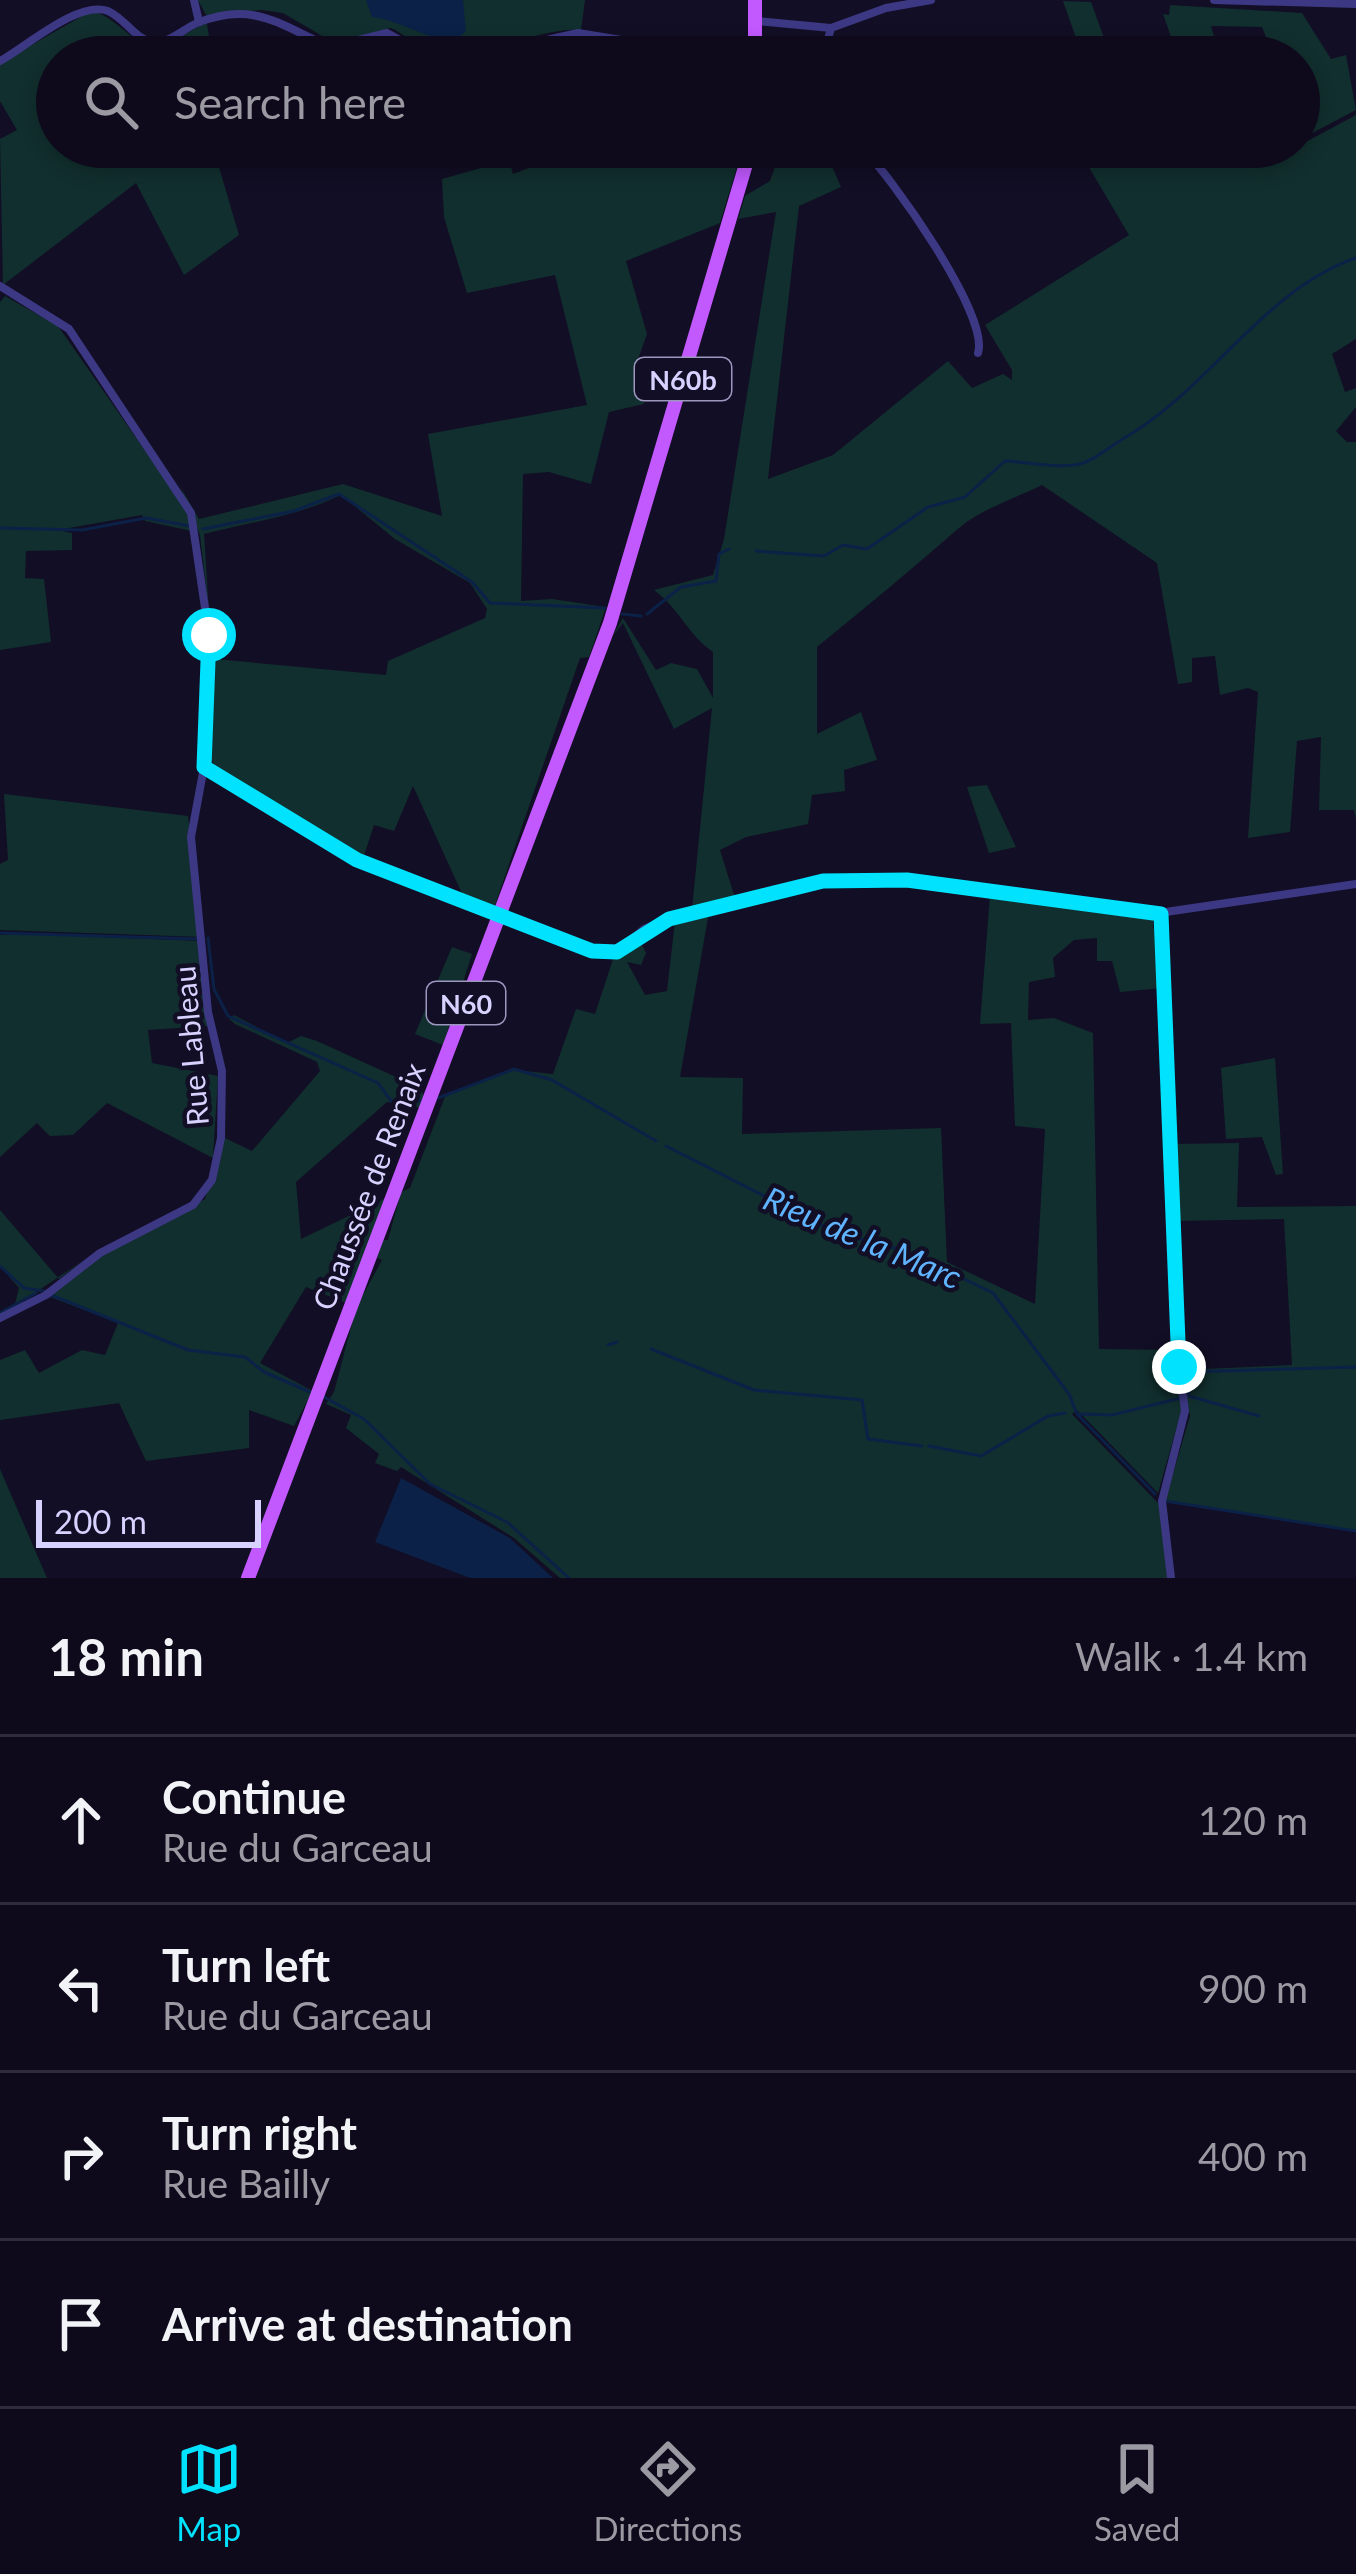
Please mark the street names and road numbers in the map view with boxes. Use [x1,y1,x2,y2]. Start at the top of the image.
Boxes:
road number: N60b [635,358,731,400]
street label: Rue Lableau [165,965,215,1127]
road number: N60 [427,982,505,1024]
street label: Chaussée de Renaix [304,1057,432,1315]

